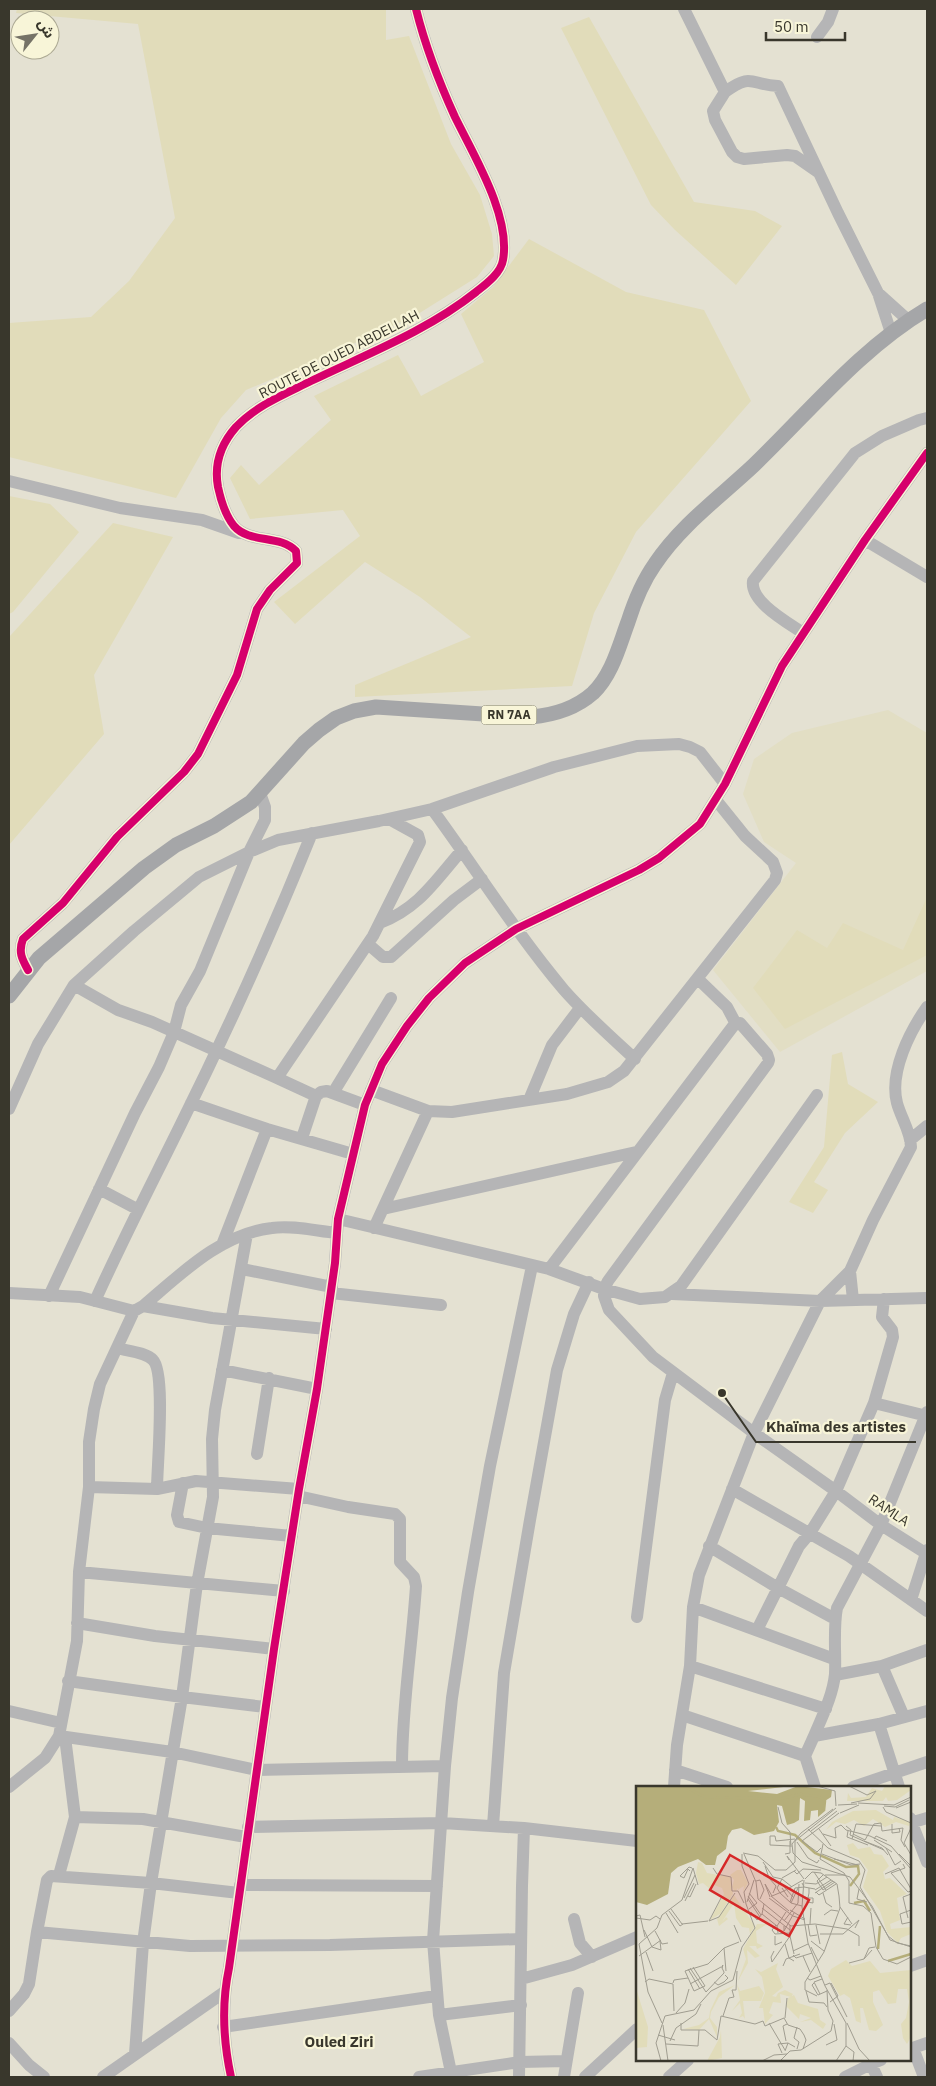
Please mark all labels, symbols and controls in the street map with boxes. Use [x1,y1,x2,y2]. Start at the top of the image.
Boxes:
north arrow [10,10,60,60]
scale bar [766,10,845,42]
text: ش [34,16,59,41]
text: 50 m [774,17,809,36]
street label: ROUTE DE OUED ABDELLAH [256,306,422,402]
road number: RN 7AA [482,706,536,724]
callout: Khaïma des artistes [756,1412,916,1442]
text: Khaïma des artistes [766,1417,907,1436]
street label: RAMLA [865,1490,913,1530]
inset map [636,1786,911,2061]
district label: Ouled Ziri [304,2032,374,2051]

